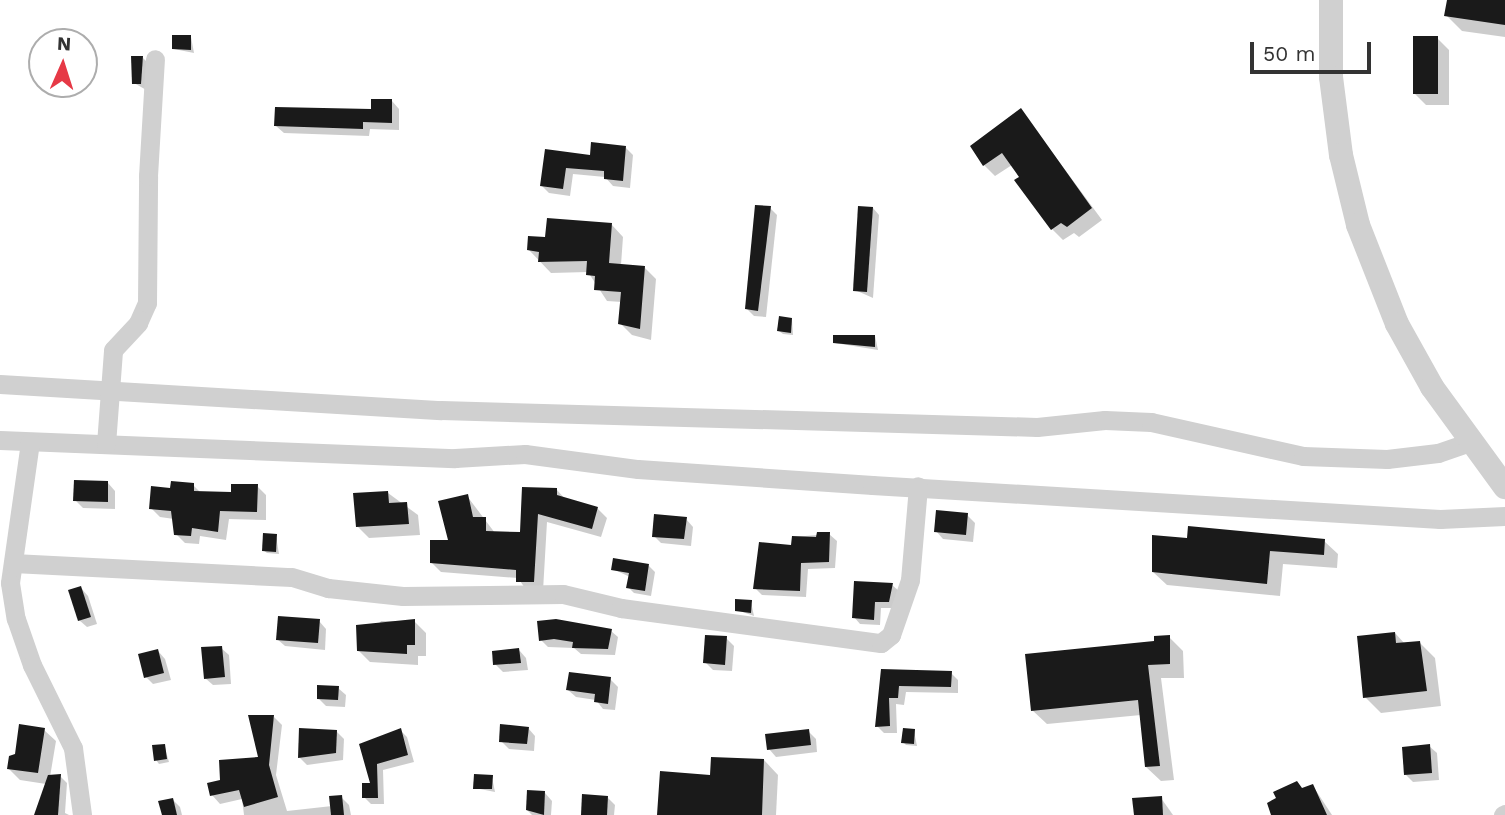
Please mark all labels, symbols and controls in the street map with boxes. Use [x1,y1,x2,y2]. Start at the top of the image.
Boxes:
north arrow [28,28,98,98]
scale bar [1253,28,1374,72]
text: N [56,32,72,55]
text: 50 m [1263,41,1315,66]

